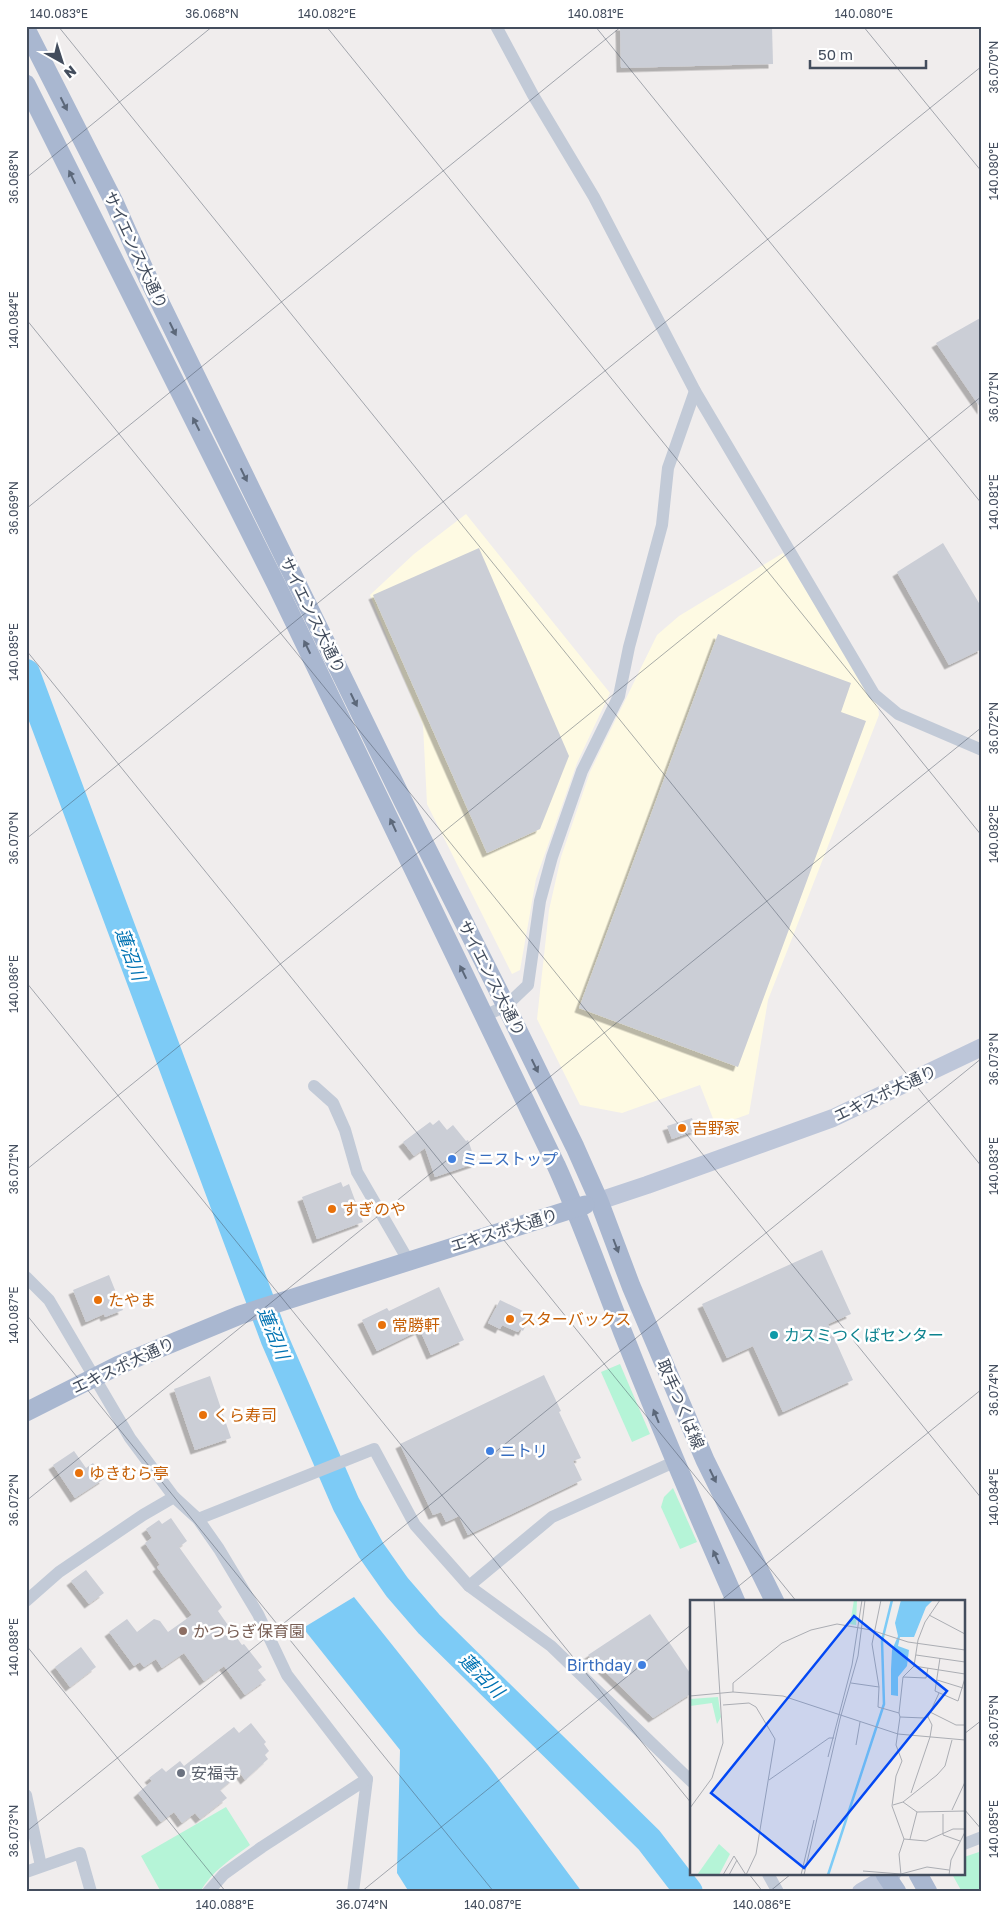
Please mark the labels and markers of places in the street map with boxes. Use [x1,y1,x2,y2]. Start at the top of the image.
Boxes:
place label: 吉野家 [692,1118,740,1138]
marker: 吉野家 [676,1122,688,1134]
place label: ミニストップ [462,1149,558,1169]
marker: ミニストップ [446,1153,458,1165]
place label: すぎのや [342,1199,406,1219]
marker: すぎのや [326,1203,338,1215]
place label: たやま [108,1290,156,1310]
marker: たやま [92,1294,104,1306]
place label: スターバックス [520,1309,631,1329]
marker: スターバックス [504,1313,516,1325]
place label: 常勝軒 [392,1315,440,1335]
marker: 常勝軒 [376,1319,388,1331]
place label: カスミつくばセンター [784,1325,944,1345]
marker: カスミつくばセンター [768,1329,780,1341]
place label: くら寿司 [213,1405,277,1425]
marker: くら寿司 [197,1409,209,1421]
place label: ニトリ [500,1441,548,1461]
marker: ニトリ [484,1445,496,1457]
place label: ゆきむら亭 [89,1463,169,1483]
marker: ゆきむら亭 [73,1467,85,1479]
place label: かつらぎ保育園 [193,1621,305,1641]
marker: かつらぎ保育園 [177,1625,189,1637]
place label: Birthday [567,1655,632,1675]
marker: Birthday [636,1659,648,1671]
place label: 安福寺 [191,1763,239,1783]
marker: 安福寺 [175,1767,187,1779]

